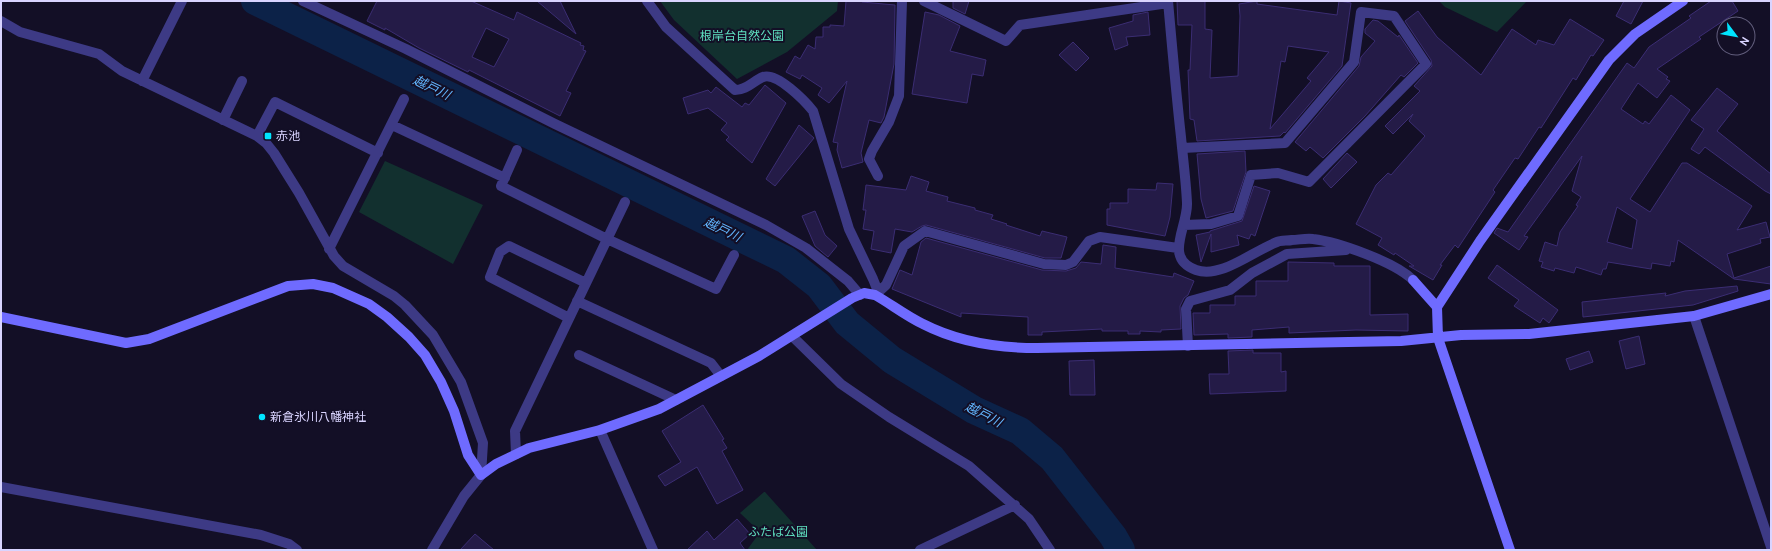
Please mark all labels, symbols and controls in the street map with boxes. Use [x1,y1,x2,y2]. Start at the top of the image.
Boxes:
north arrow [1716,16,1756,56]
park label: 根岸台自然公園 [700,28,784,43]
text: N [1736,34,1752,48]
water label: 越戸川 [411,71,455,104]
place label: 赤池 [276,128,300,143]
marker: 赤池 [263,131,273,141]
water label: 越戸川 [702,213,746,246]
water label: 越戸川 [963,398,1007,431]
place label: 新倉氷川八幡神社 [270,409,366,424]
marker: 新倉氷川八幡神社 [257,412,267,422]
park label: ふたば公園 [748,524,808,539]

